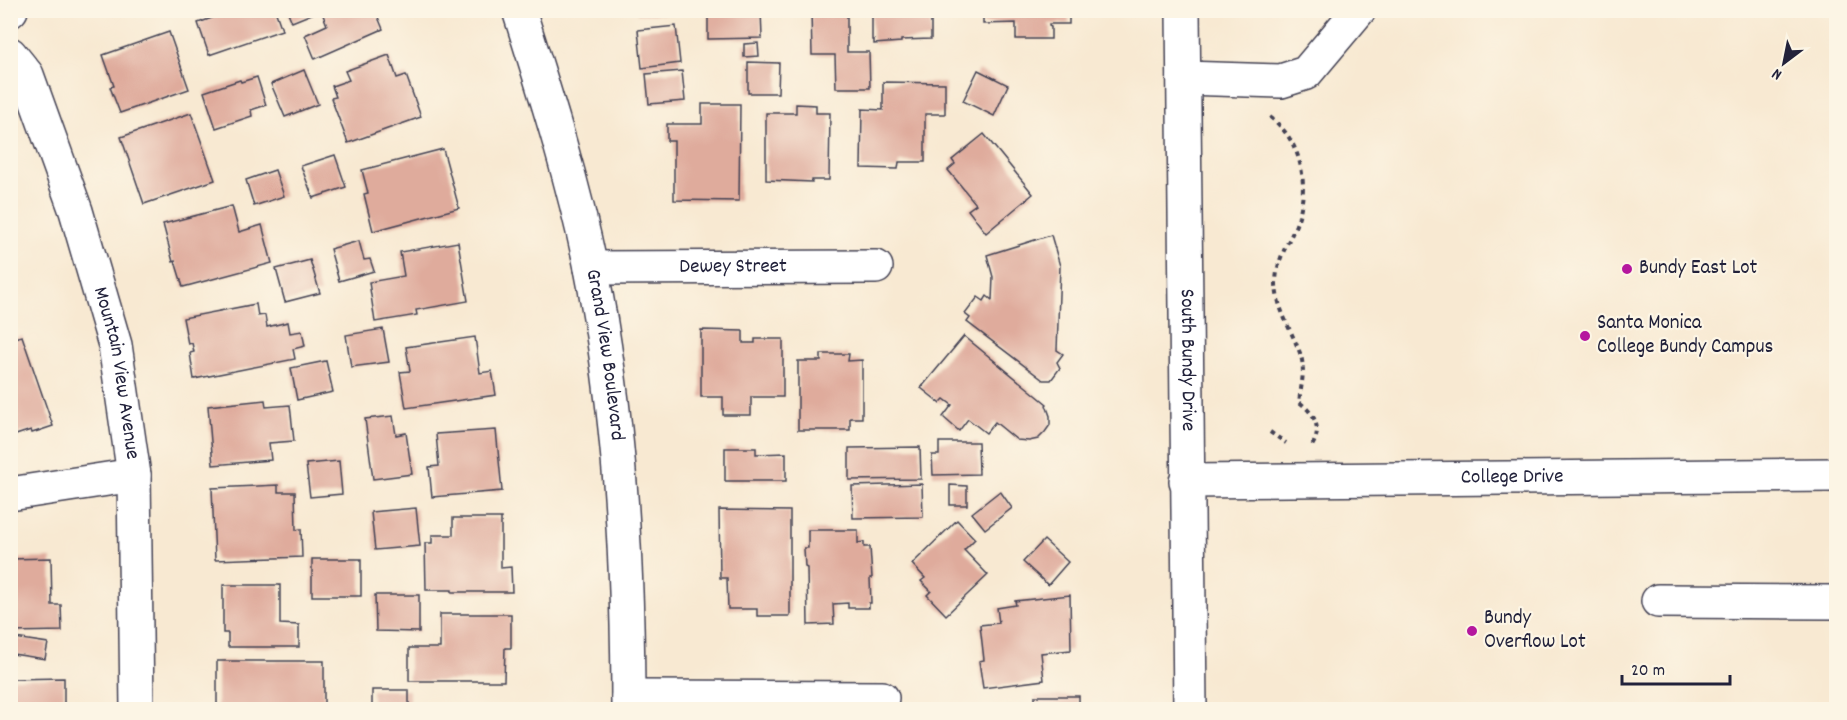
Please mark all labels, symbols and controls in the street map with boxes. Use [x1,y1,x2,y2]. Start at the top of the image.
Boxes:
north arrow [1754,33,1814,93]
text: N [1768,62,1787,85]
street label: Dewey Street [679,252,787,283]
place label: Bundy East Lot [1639,254,1758,284]
marker: Bundy East Lot [1620,262,1634,276]
street label: Grand View Boulevard [577,267,631,442]
street label: Mountain View Avenue [84,283,147,462]
street label: South Bundy Drive [1171,289,1202,431]
place label: Santa Monica College Bundy Campus [1597,309,1773,363]
marker: Santa Monica College Bundy Campus [1578,329,1592,343]
street label: College Drive [1460,463,1563,493]
place label: Bundy Overflow Lot [1484,604,1586,658]
marker: Bundy Overflow Lot [1465,624,1479,638]
scale bar [1622,648,1730,686]
text: 20 m [1631,659,1665,684]

